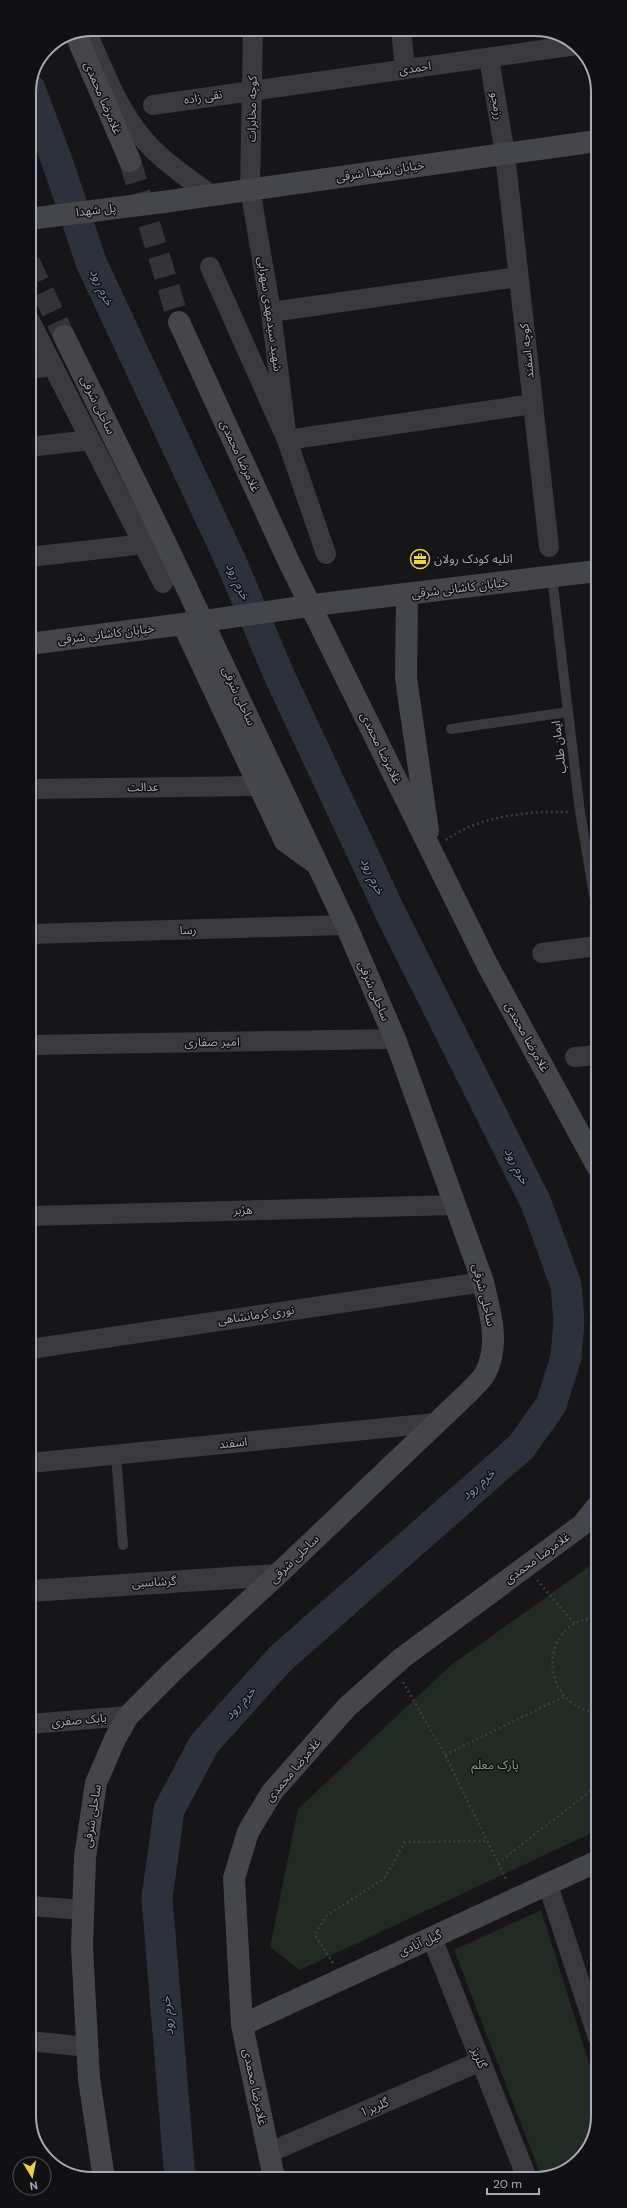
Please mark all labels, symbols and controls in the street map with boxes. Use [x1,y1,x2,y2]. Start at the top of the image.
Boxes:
street label: احمدی [398,58,432,78]
street label: غلامرضا محمدی [80,59,126,137]
street label: کوچه مخابرات [243,75,261,142]
street label: نقی زاده [183,86,223,108]
street label: رزمجو [487,91,507,121]
street label: خیابان شهدا شرقی [335,157,425,185]
street label: پل شهدا [75,200,117,220]
street label: شهید سیدمهدی سهرابی [254,256,286,372]
water label: خرم رود [84,266,118,309]
street label: کوچه اسفند [516,322,538,379]
street label: ساحلی شرقی [77,373,119,437]
street label: غلامرضا محمدی [216,417,264,495]
office icon: اتلیه کودک رولان [409,548,431,570]
place label: اتلیه کودک رولان [434,551,513,567]
water label: خرم رود [220,560,254,603]
street label: خیابان کاشانی شرقی [411,574,509,602]
street label: خیابان کاشانی شرقی [57,620,155,648]
street label: ساحلی شرقی [218,664,260,728]
street label: غلامرضا محمدی [357,710,405,786]
street label: ایمان طلب [548,720,570,774]
street label: عدالت [127,779,159,795]
water label: خرم رود [355,855,389,898]
street label: رسا [179,922,197,938]
street label: ساحلی شرقی [354,959,394,1023]
street label: غلامرضا محمدی [501,999,553,1075]
street label: امیر صفاری [184,1034,240,1050]
water label: خرم رود [499,1145,534,1188]
street label: هژبر [232,1202,253,1218]
street label: ساحلی شرقی [469,1262,499,1328]
street label: نوری کرمانشاهی [217,1302,295,1328]
street label: اسفند [218,1434,248,1452]
water label: خرم رود [458,1465,500,1505]
street label: غلامرضا محمدی [501,1529,573,1587]
street label: ساحلی شرقی [266,1531,322,1587]
street label: گرشاسبی [131,1573,178,1591]
water label: خرم رود [221,1683,261,1725]
street label: بابک صفری [51,1710,107,1730]
street label: غلامرضا محمدی [262,1735,324,1805]
park label: پارک معلم [471,1757,519,1774]
street label: ساحلی شرقی [79,1783,105,1849]
street label: گیل آبادی [396,1926,445,1960]
water label: خرم رود [157,1995,179,2036]
street label: گلریز [467,2044,491,2072]
street label: غلامرضا محمدی [239,2047,271,2127]
street label: گلریز 1 [359,2094,392,2120]
north arrow [12,2156,52,2196]
scale bar [487,2170,539,2196]
text: 20 m [493,2176,522,2192]
text: N [29,2178,39,2193]

